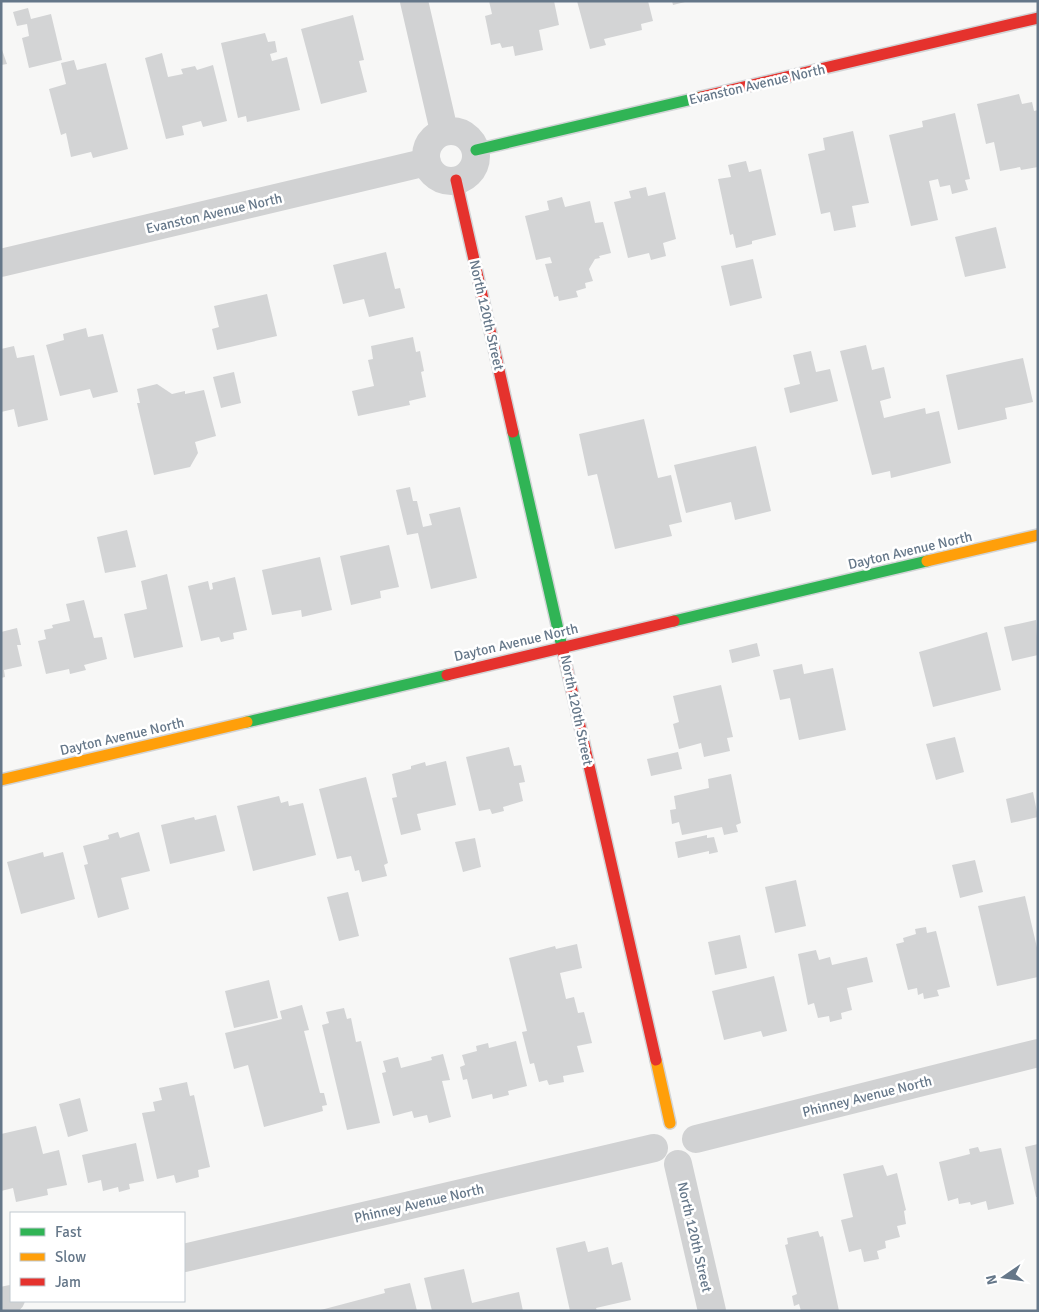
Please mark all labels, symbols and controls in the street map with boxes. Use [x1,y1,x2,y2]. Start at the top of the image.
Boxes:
street label: Evanston Avenue North [687,61,827,108]
street label: Evanston Avenue North [144,190,284,237]
street label: North 120th Street [466,258,507,372]
street label: Dayton Avenue North [846,528,974,573]
street label: Dayton Avenue North [452,620,580,665]
street label: North 120th Street [556,653,597,767]
street label: Dayton Avenue North [58,714,186,759]
street label: Phinney Avenue North [801,1072,934,1121]
street label: Phinney Avenue North [353,1180,486,1227]
street label: North 120th Street [674,1180,715,1294]
legend [10,1212,185,1302]
text: Fast [55,1223,82,1241]
text: Slow [55,1248,86,1266]
north arrow [979,1252,1029,1302]
text: Jam [55,1273,81,1291]
text: N [982,1273,1001,1286]

